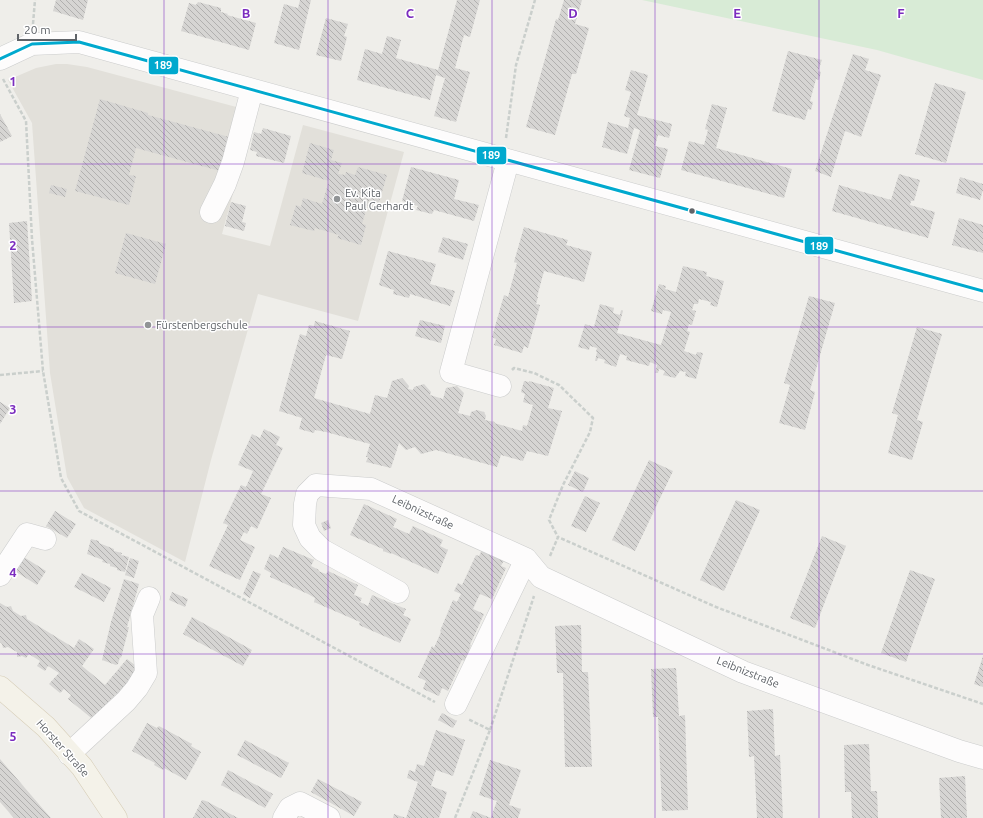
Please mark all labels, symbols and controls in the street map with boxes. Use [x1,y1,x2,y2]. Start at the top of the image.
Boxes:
text: B [242,6,251,20]
text: C [406,6,415,20]
text: D [568,6,578,20]
text: E [733,6,741,20]
text: F [897,6,905,20]
scale bar [18,16,76,42]
text: 20 m [24,23,51,36]
line badge: 189 [148,56,179,75]
text: 189 [154,59,172,71]
text: 1 [9,74,17,88]
line badge: 189 [476,146,507,165]
text: 189 [482,149,500,161]
place label: Ev. Kita Paul Gerhardt [345,187,414,212]
marker: Ev. Kita Paul Gerhardt [332,194,342,204]
unlabelled marker [687,206,697,216]
line badge: 189 [804,236,834,255]
text: 2 [9,238,17,252]
text: 189 [810,240,828,252]
place label: Fürstenbergschule [156,319,248,331]
marker: Fürstenbergschule [143,320,153,330]
text: 3 [9,402,17,416]
street label: Leibnizstraße [390,493,456,531]
text: 4 [9,565,17,579]
street label: Leibnizstraße [715,654,781,690]
street label: Horster Straße [34,717,92,779]
text: 5 [9,729,17,743]

